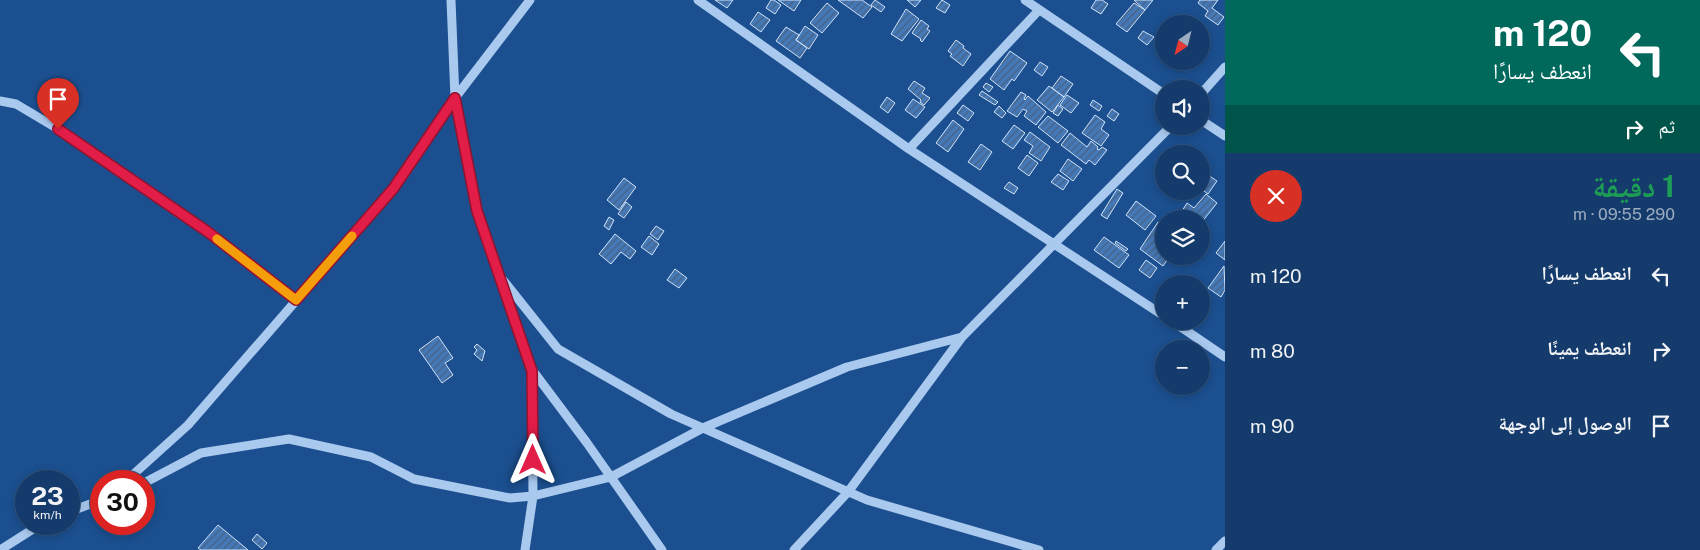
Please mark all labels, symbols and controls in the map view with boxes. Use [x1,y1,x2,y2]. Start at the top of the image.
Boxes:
text: 120 m [1493,13,1592,54]
north arrow [1155,15,1210,70]
map controls [1155,15,1210,395]
icon: left [1610,20,1675,85]
text: انعطف يسارًا [1493,58,1592,84]
pin [37,78,79,129]
button: sound [1155,80,1210,135]
icon: arrive [44,85,72,113]
icon: right [1620,115,1648,143]
text: ثم [1658,115,1675,137]
button: search [1155,145,1210,200]
text: 1 دقيقة [1592,168,1675,204]
button: close [1250,170,1302,222]
text: 290 m · 09:55 [1573,205,1675,224]
button: layers [1155,210,1210,265]
text: انعطف يسارًا [1542,262,1632,284]
icon: left [1647,262,1675,290]
text: 120 m [1250,265,1302,287]
button: + [1155,275,1210,330]
text: انعطف يمينًا [1547,337,1632,359]
icon: right [1647,337,1675,365]
button: − [1155,340,1210,395]
text: 80 m [1250,340,1295,362]
text: الوصول إلى الوجهة [1498,412,1632,434]
icon: arrive [1647,412,1675,440]
text: 90 m [1250,415,1294,437]
position arrow [506,433,558,485]
speed limit sign: 30 [90,470,155,535]
text: 23 [31,481,64,511]
text: km/h [33,508,62,522]

